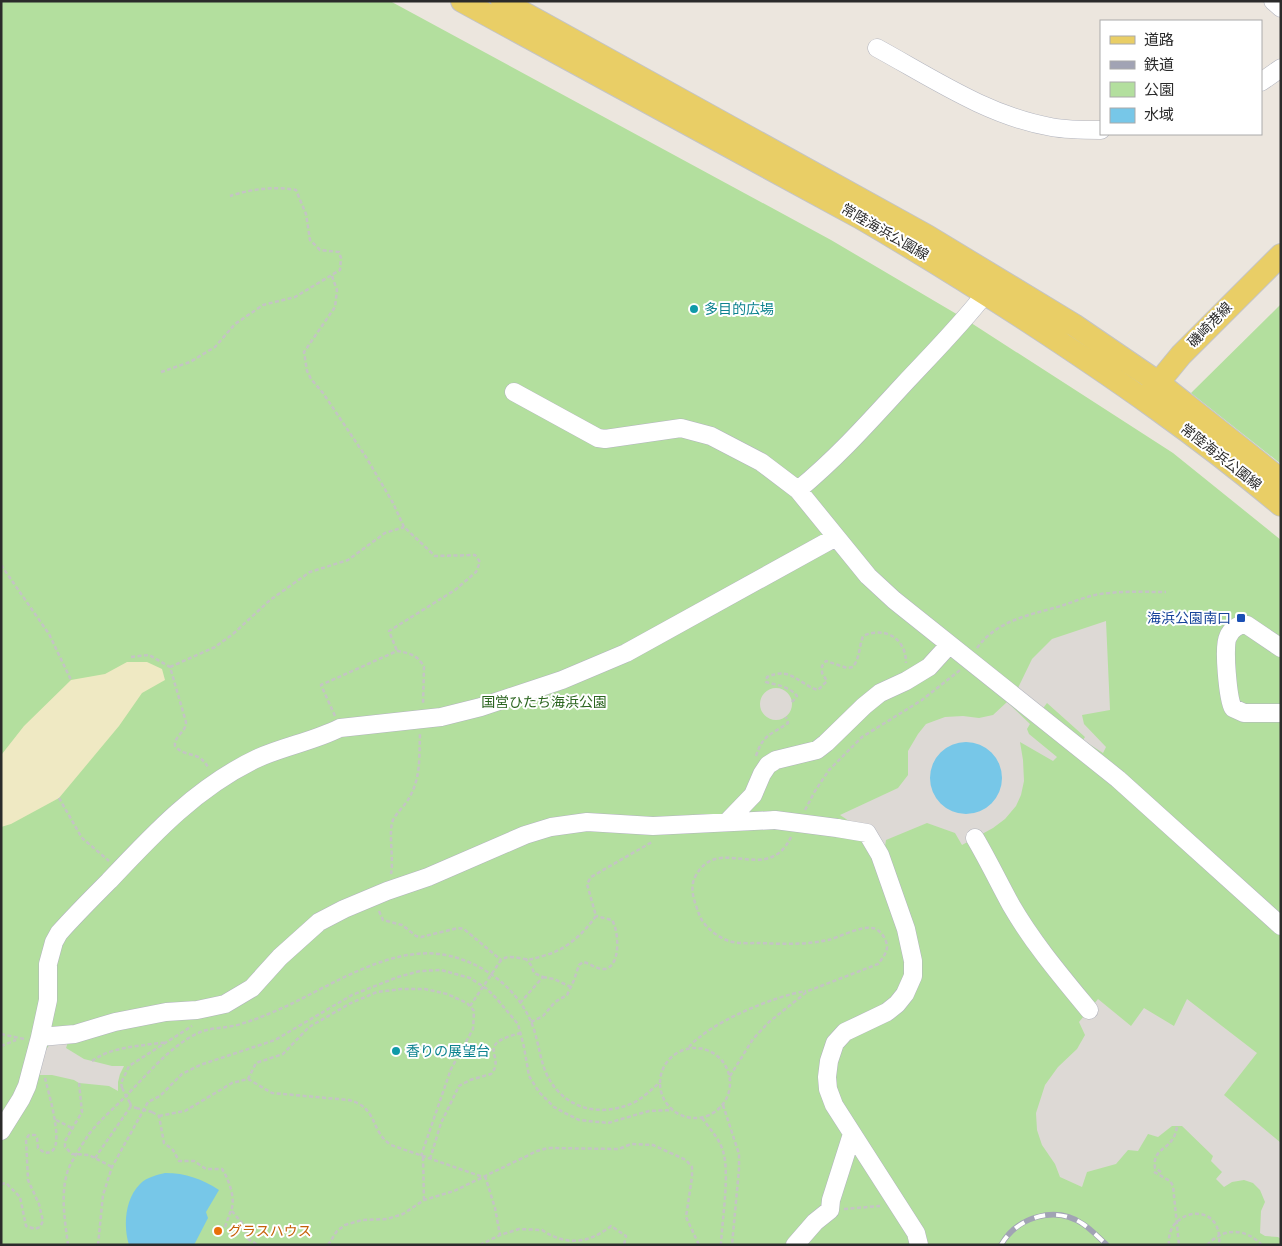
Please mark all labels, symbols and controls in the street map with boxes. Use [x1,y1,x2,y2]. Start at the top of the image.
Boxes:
legend [1100,20,1262,135]
text: 道路 [1144,31,1174,49]
text: 鉄道 [1144,56,1174,74]
text: 公園 [1144,81,1174,99]
text: 水域 [1144,106,1174,124]
street label: 常陸海浜公園線 [838,200,932,264]
street label: 磯崎港線 [1184,299,1236,351]
place label: 多目的広場 [704,301,774,318]
marker: 多目的広場 [688,303,700,315]
street label: 常陸海浜公園線 [1177,420,1265,494]
place label: 海浜公園南口 [1147,610,1231,627]
marker: 海浜公園南口 [1235,612,1247,624]
park label: 国営ひたち海浜公園 [481,694,607,711]
place label: 香りの展望台 [406,1043,490,1060]
marker: 香りの展望台 [390,1045,402,1057]
place label: グラスハウス [228,1223,312,1240]
marker: グラスハウス [212,1225,224,1237]

